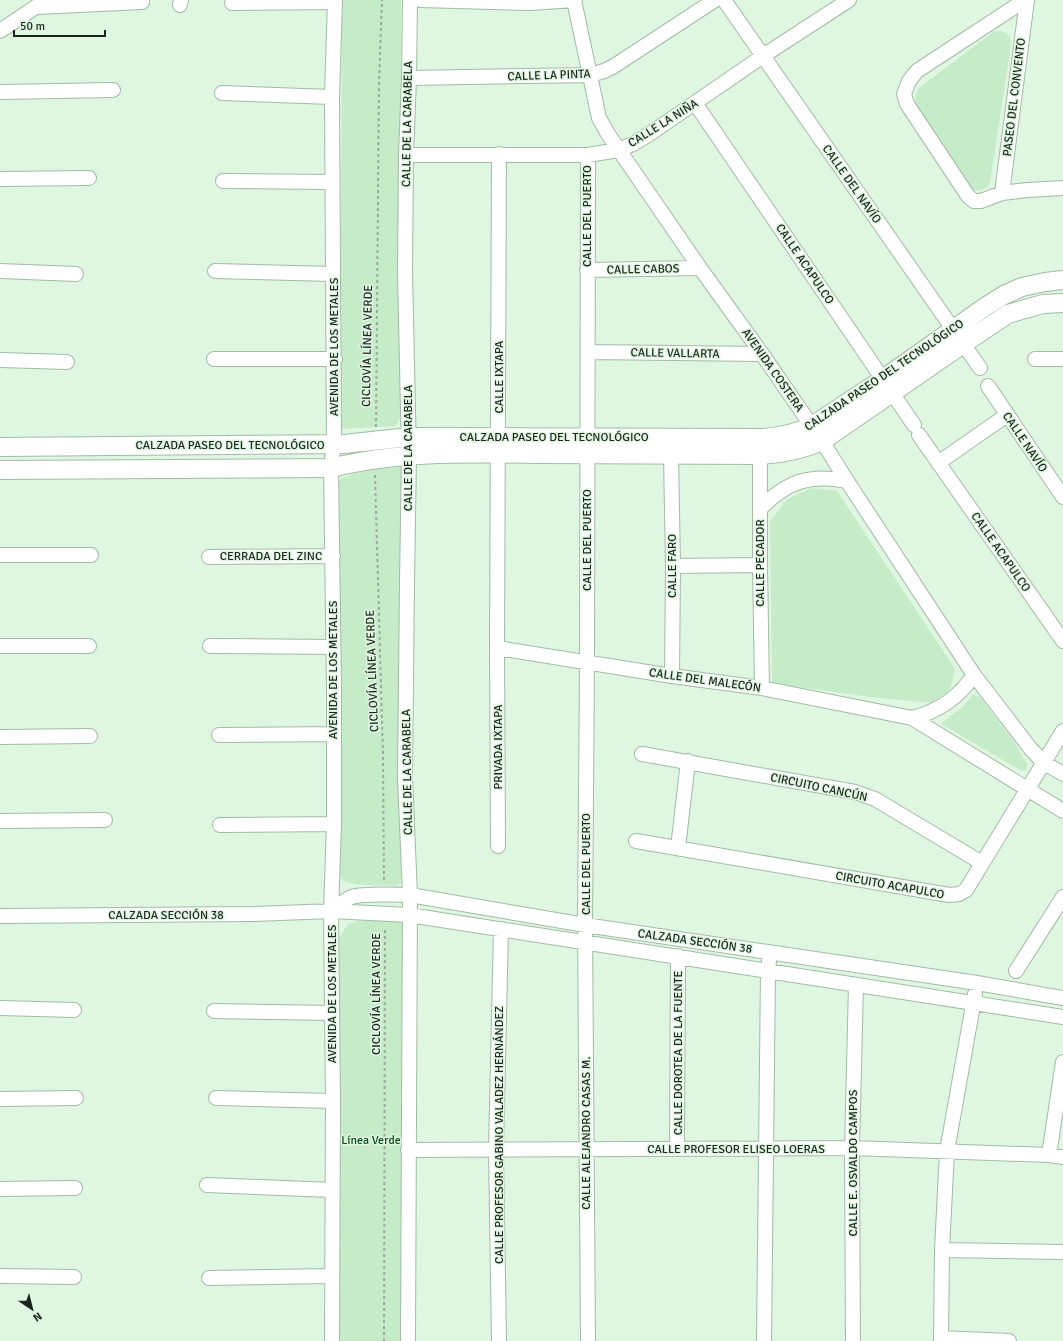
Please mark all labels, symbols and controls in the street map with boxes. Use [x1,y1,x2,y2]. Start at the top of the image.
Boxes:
scale bar [14,12,105,38]
text: 50 m [20,19,45,34]
street label: PASEO DEL CONVENTO [1000,37,1029,157]
street label: CALLE DE LA CARABELA [399,60,416,187]
street label: CALLE LA PINTA [507,67,592,84]
street label: CALLE LA NIÑA [626,96,702,151]
street label: CALLE DEL NAVÍO [819,142,884,227]
street label: CALLE DEL PUERTO [580,165,595,267]
street label: CALLE ACAPULCO [772,221,837,307]
street label: CALLE CABOS [607,261,680,278]
street label: AVENIDA DE LOS METALES [327,277,342,416]
street label: CICLOVÍA LÍNEA VERDE [359,285,376,407]
street label: CALZADA PASEO DEL TECNOLÓGICO [802,316,967,435]
street label: AVENIDA COSTERA [738,326,807,415]
street label: CALLE IXTAPA [492,340,507,413]
street label: CALLE VALLARTA [630,345,720,362]
street label: CALLE DE LA CARABELA [401,384,416,511]
street label: CALLE NAVÍO [999,409,1050,475]
street label: CALZADA PASEO DEL TECNOLÓGICO [459,430,649,445]
street label: CALZADA PASEO DEL TECNOLÓGICO [135,438,325,453]
street label: CALLE DEL PUERTO [580,489,595,591]
street label: CALLE ACAPULCO [968,510,1034,595]
street label: CALLE PECADOR [753,519,768,607]
street label: CALLE FARO [665,534,680,598]
street label: CERRADA DEL ZINC [220,549,322,564]
street label: AVENIDA DE LOS METALES [326,600,341,739]
street label: CICLOVÍA LÍNEA VERDE [363,609,382,732]
street label: CALLE DEL MALECÓN [648,665,762,696]
street label: PRIVADA IXTAPA [491,704,506,790]
street label: CALLE DE LA CARABELA [399,708,416,835]
street label: CIRCUITO CANCÚN [769,770,869,805]
street label: CALLE DEL PUERTO [579,813,594,915]
street label: CIRCUITO ACAPULCO [834,869,946,902]
street label: CALZADA SECCIÓN 38 [108,908,224,923]
street label: AVENIDA DE LOS METALES [325,924,340,1063]
street label: CALZADA SECCIÓN 38 [637,926,753,957]
street label: CICLOVÍA LÍNEA VERDE [369,933,384,1055]
street label: CALLE DOROTEA DE LA FUENTE [671,971,686,1135]
street label: CALLE PROFESOR GABINO VALADEZ HERNÁNDEZ [492,1006,507,1264]
street label: CALLE ALEJANDRO CASAS M. [579,1056,594,1210]
street label: CALLE E. OSVALDO CAMPOS [846,1089,861,1236]
park label: Línea Verde [341,1133,401,1148]
street label: CALLE PROFESOR ELISEO LOERAS [647,1142,825,1157]
north arrow [12,1289,52,1329]
text: N [31,1309,44,1324]

